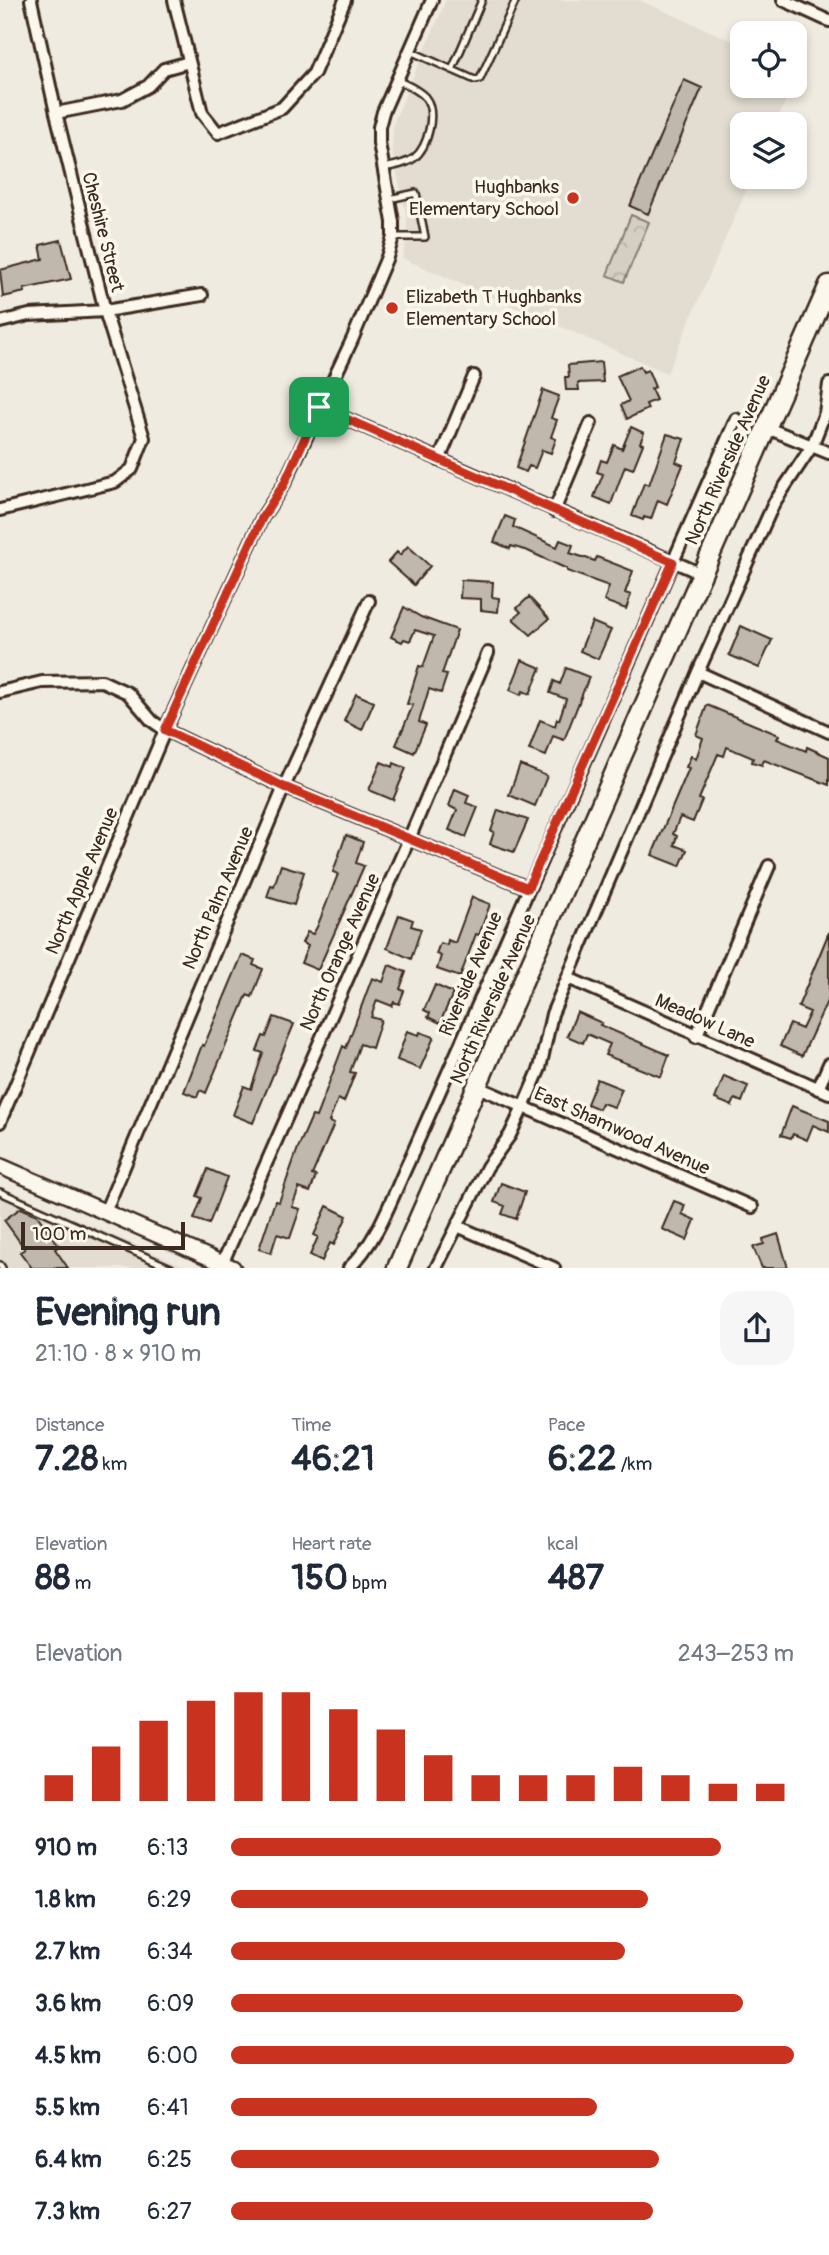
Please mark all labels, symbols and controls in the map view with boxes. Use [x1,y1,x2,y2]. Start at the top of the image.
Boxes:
map controls [730,21,807,189]
button: locate [730,21,807,98]
button: layers [730,112,807,189]
street label: Cheshire Street [77,170,130,295]
place label: Hughbanks Elementary School [409,175,559,221]
marker: Hughbanks Elementary School [565,190,581,206]
place label: Elizabeth T Hughbanks Elementary School [406,285,582,331]
marker: Elizabeth T Hughbanks Elementary School [384,300,400,316]
street label: North Riverside Avenue [680,371,777,549]
pin [289,377,349,437]
icon: arrive [300,388,338,426]
street label: North Apple Avenue [40,803,124,958]
street label: North Palm Avenue [177,822,259,973]
street label: North Orange Avenue [294,869,386,1034]
street label: Riverside Avenue [434,908,508,1040]
street label: North Riverside Avenue [445,910,542,1088]
street label: Meadow Lane [651,988,759,1054]
street label: East Shamwood Avenue [530,1081,714,1181]
scale bar [21,1219,186,1251]
text: 100 m [32,1222,86,1246]
text: Evening run [35,1289,221,1337]
button: share [720,1291,794,1365]
text: 21:10 · 8 × 910 m [35,1339,201,1368]
text: Distance [35,1413,104,1437]
text: Time [291,1413,331,1437]
text: Pace [548,1413,585,1437]
text: 7.28 [35,1437,98,1481]
text: 46:21 [291,1437,375,1481]
text: 6:22 [548,1437,617,1481]
text: km [98,1452,127,1476]
text: /km [617,1452,652,1476]
text: Elevation [35,1532,107,1556]
text: Heart rate [291,1532,371,1556]
text: kcal [548,1532,579,1556]
text: 88 [35,1556,70,1600]
text: 150 [291,1556,348,1600]
text: 487 [548,1556,604,1600]
text: m [70,1571,91,1595]
text: bpm [348,1571,387,1595]
text: Elevation [35,1639,123,1668]
text: 243–253 m [678,1639,794,1668]
text: 910 m [35,1833,97,1862]
text: 6:13 [147,1833,188,1862]
text: 1.8 km [35,1885,96,1914]
text: 6:29 [147,1885,191,1914]
text: 2.7 km [35,1937,100,1966]
text: 6:34 [147,1937,193,1966]
text: 3.6 km [35,1989,101,2018]
text: 6:09 [147,1989,194,2018]
text: 4.5 km [35,2041,101,2070]
text: 6:00 [147,2041,198,2070]
text: 5.5 km [35,2093,100,2122]
text: 6:41 [147,2093,189,2122]
text: 6.4 km [35,2145,102,2174]
text: 6:25 [147,2145,192,2174]
text: 7.3 km [35,2197,100,2226]
text: 6:27 [147,2197,192,2226]

